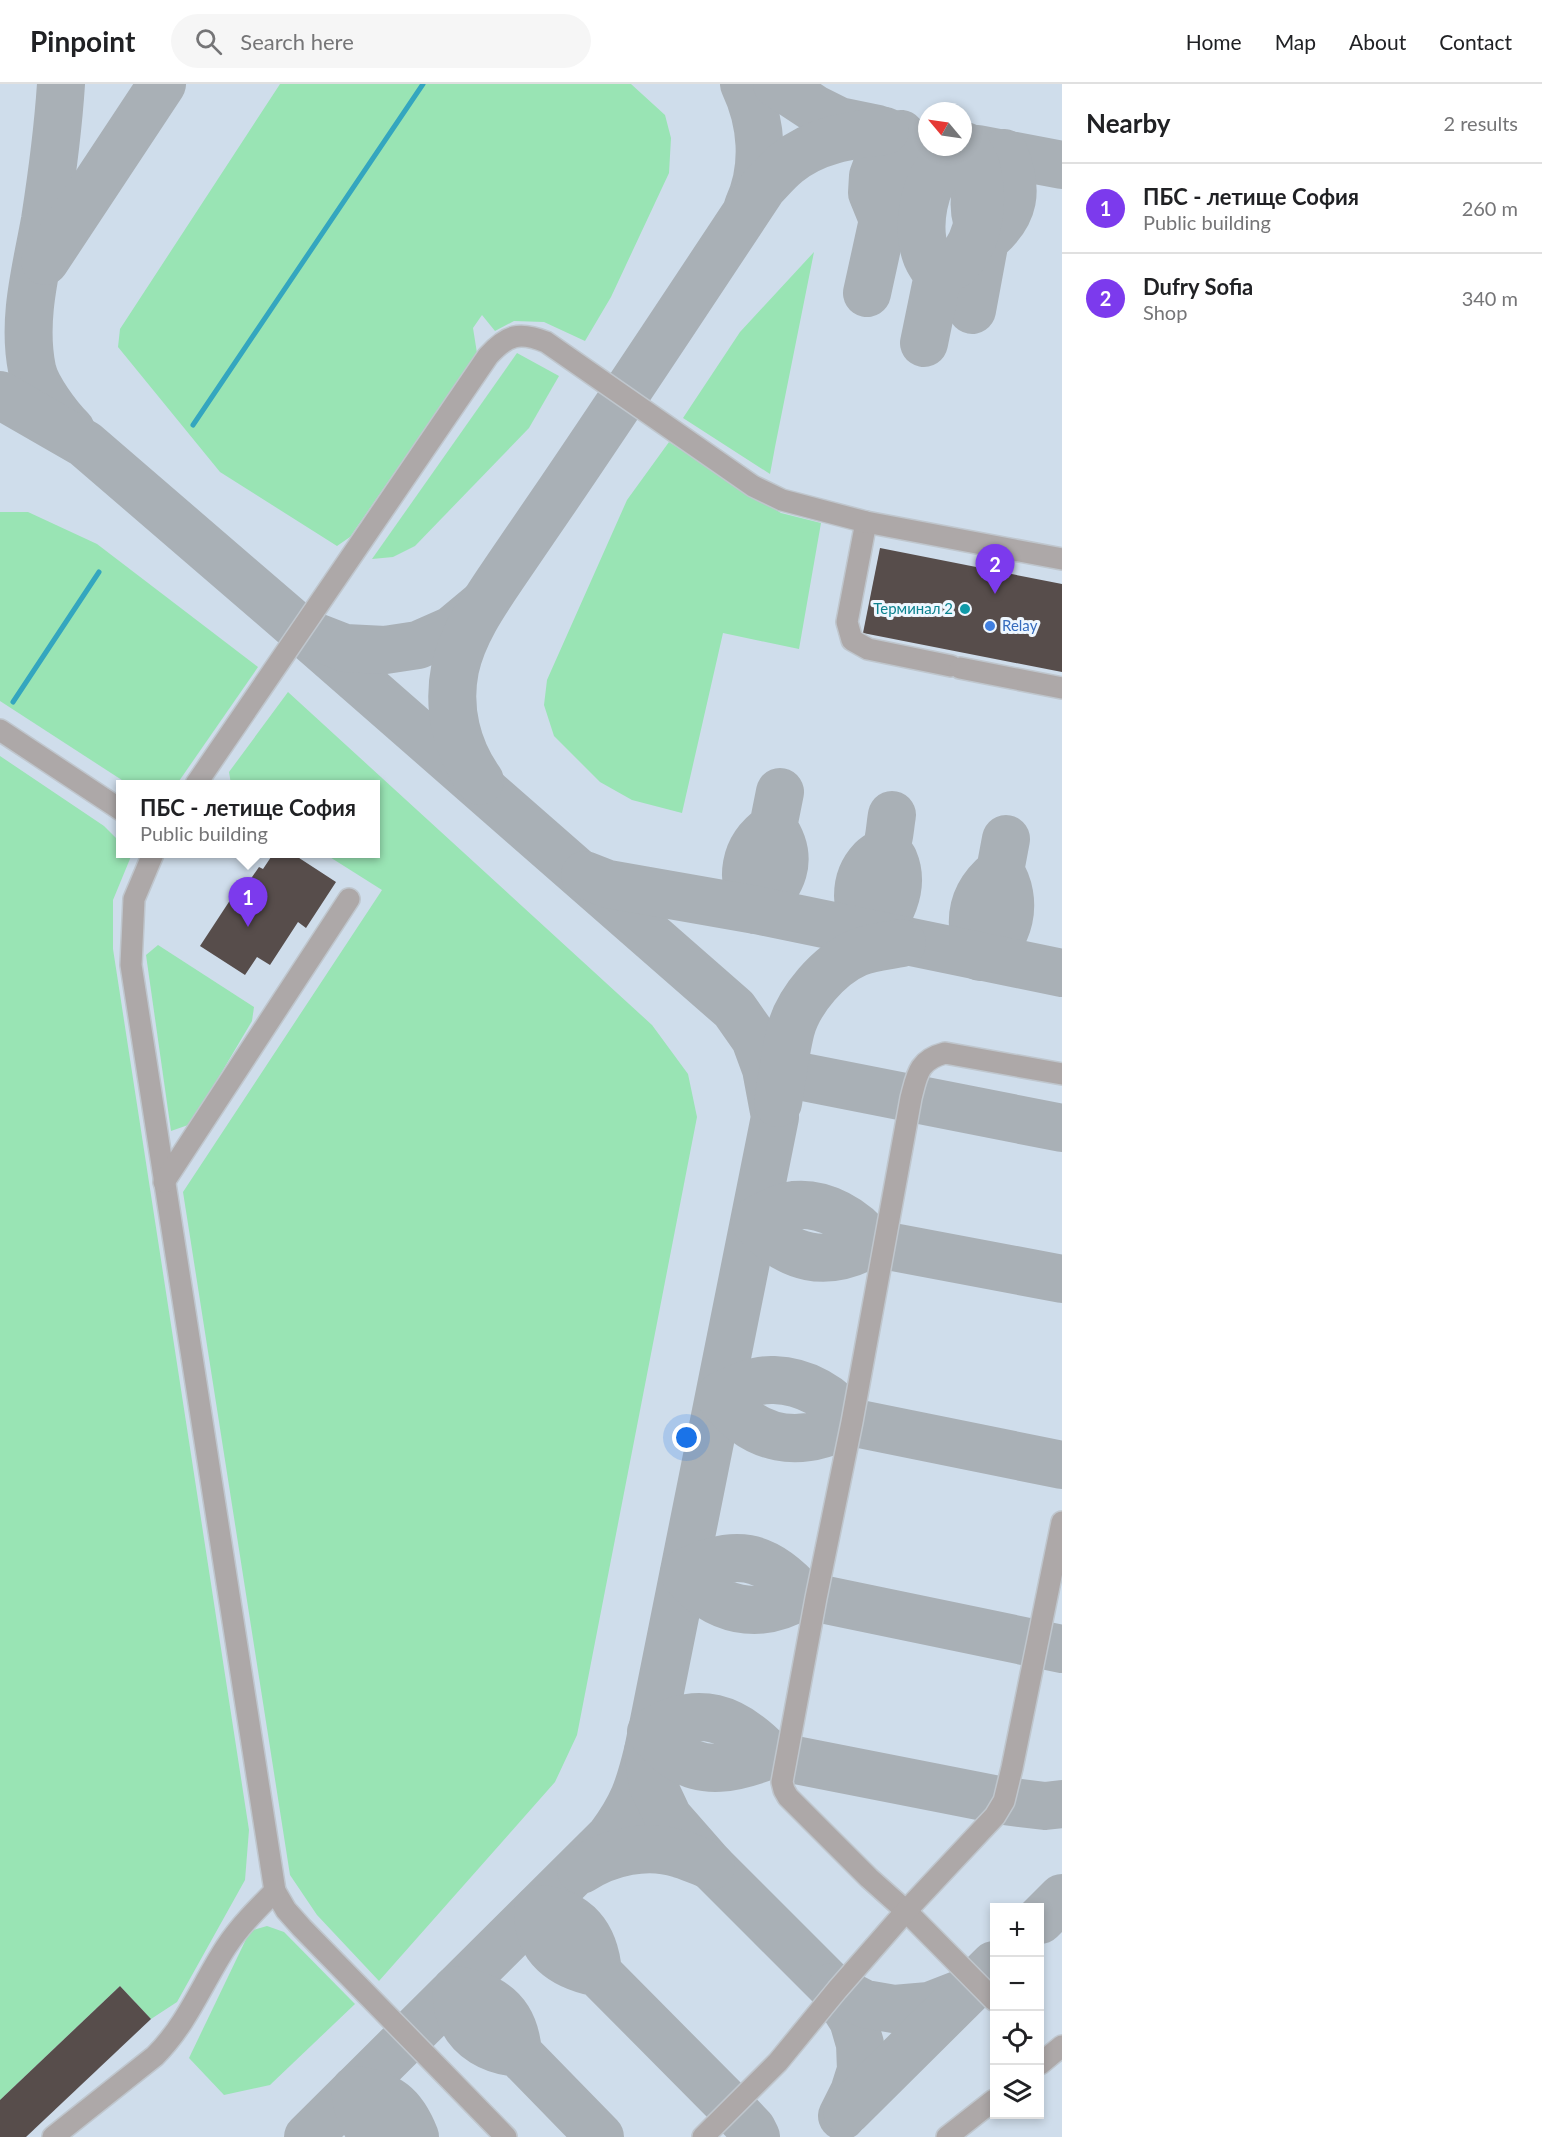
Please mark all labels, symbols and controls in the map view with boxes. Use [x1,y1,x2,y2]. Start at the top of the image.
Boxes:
search box [171,14,591,68]
text: Pinpoint [30,24,135,58]
icon: search [192,25,225,58]
text: Search here [240,28,354,55]
text: Home [1186,29,1242,54]
text: Map [1275,29,1316,54]
text: About [1349,29,1406,54]
text: Contact [1439,29,1512,54]
north arrow [918,102,972,156]
text: Nearby [1086,107,1171,139]
text: 2 results [1443,111,1518,135]
text: ПБС - летище София [1143,183,1359,210]
text: 1 [1100,196,1111,220]
text: 260 m [1462,196,1518,220]
text: Public building [1143,210,1271,234]
text: Dufry Sofia [1143,273,1253,300]
text: 2 [1100,286,1111,310]
text: 340 m [1462,286,1518,310]
text: Shop [1143,300,1187,324]
pin: 2 [976,544,1014,594]
place label: Терминал 2 [873,599,953,617]
marker: Терминал 2 [958,602,972,616]
place label: Relay [1002,616,1038,634]
marker: Relay [983,619,997,633]
popup [116,780,380,858]
text: ПБС - летище София [140,794,356,821]
text: Public building [140,821,268,845]
pin: 1 [228,878,268,927]
your location [672,1423,701,1452]
map controls [990,1903,1044,2119]
button: + [990,1903,1044,1957]
button: − [990,1957,1044,2011]
button: locate [990,2011,1044,2065]
button: layers [990,2065,1044,2119]

